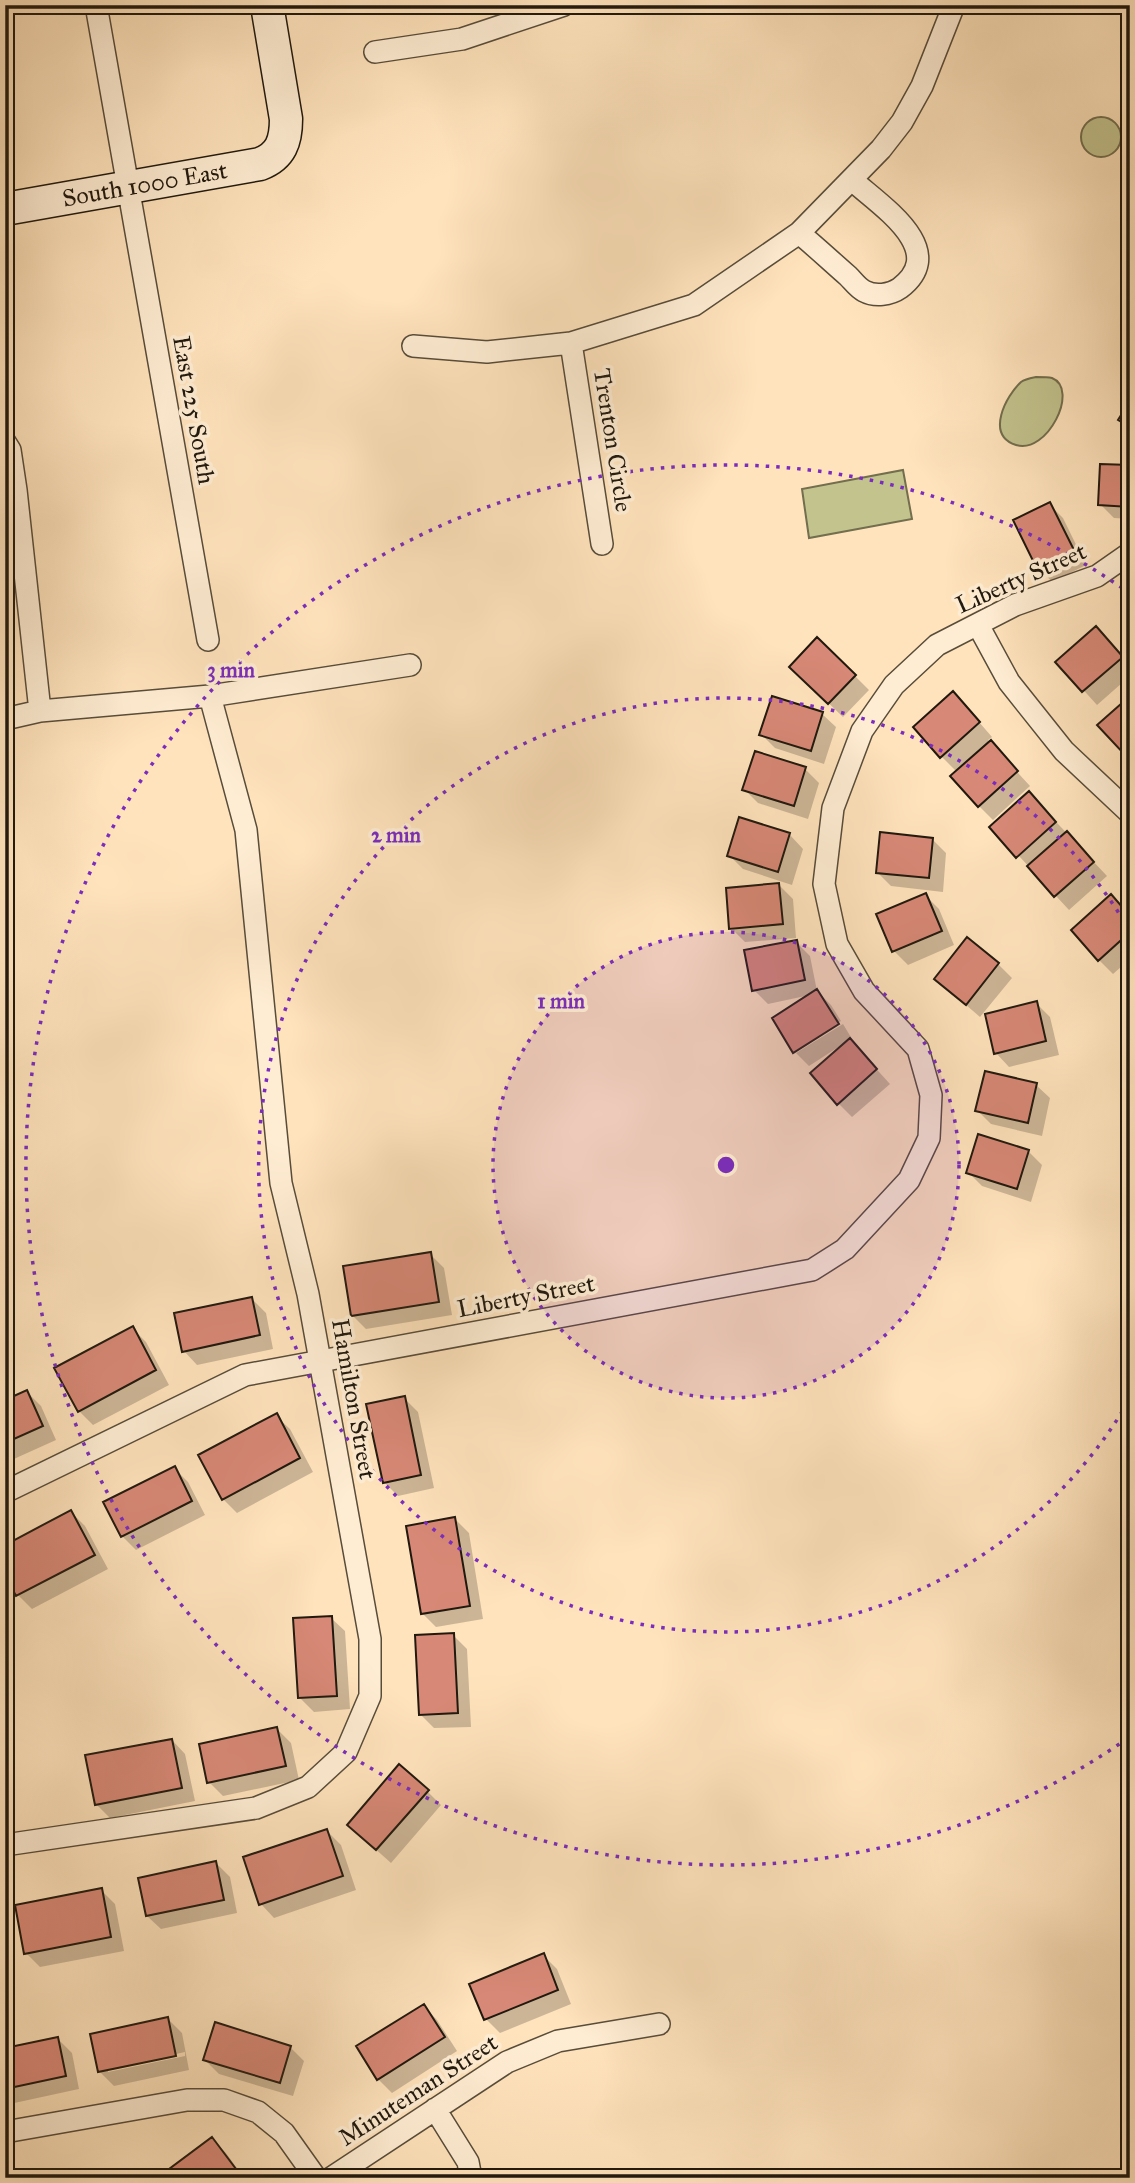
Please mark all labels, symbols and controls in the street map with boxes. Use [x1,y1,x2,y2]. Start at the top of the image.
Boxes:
street label: South 1000 East [60,155,230,214]
street label: East 225 South [166,333,222,487]
street label: Trenton Circle [587,366,639,514]
street label: Liberty Street [951,536,1091,620]
text: 3 min [207,657,255,683]
text: 2 min [371,822,421,848]
text: 1 min [537,988,585,1014]
centre of rings [714,1153,738,1177]
street label: Liberty Street [455,1268,598,1324]
street label: Hamilton Street [325,1316,383,1482]
street label: Minuteman Street [333,2027,504,2153]

